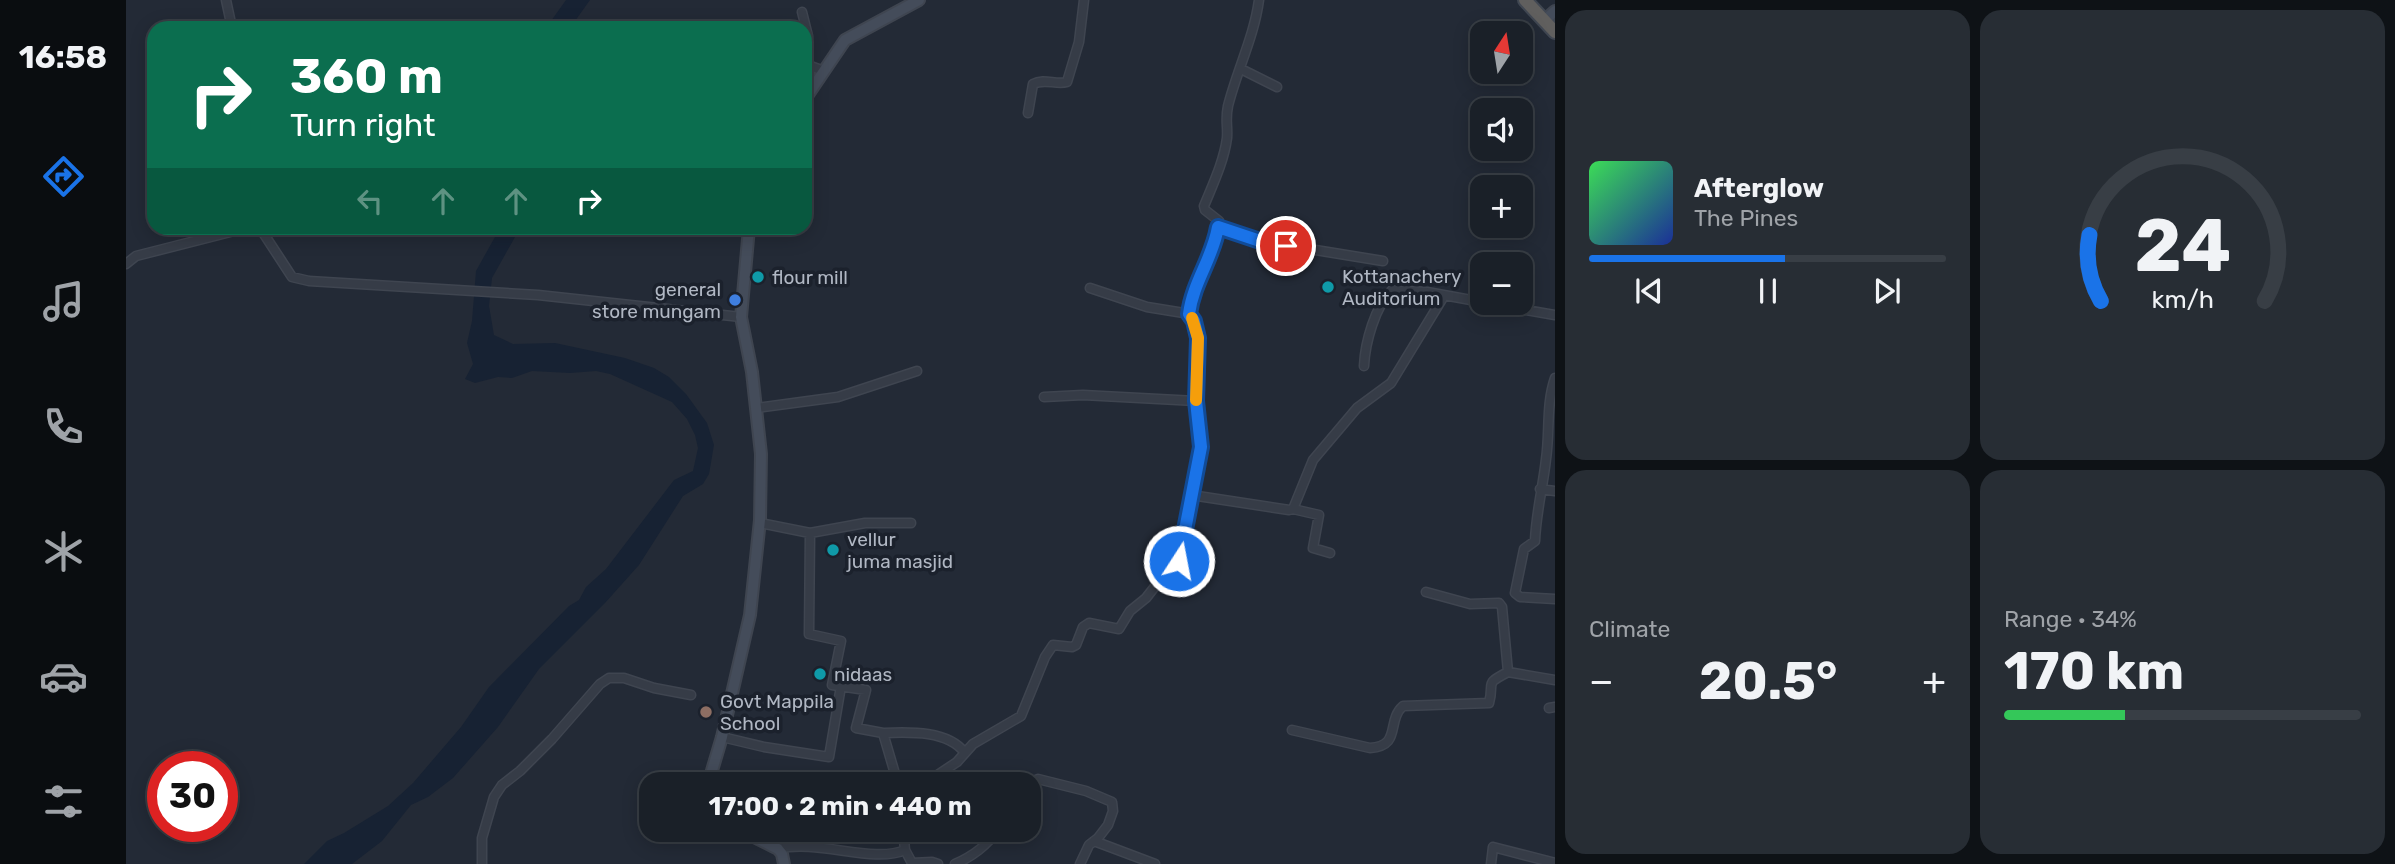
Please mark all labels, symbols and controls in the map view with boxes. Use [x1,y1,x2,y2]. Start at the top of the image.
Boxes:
north arrow [1470,21,1533,84]
map controls [1470,21,1533,315]
text: 16:58 [19,38,107,76]
text: 360 m [290,47,443,105]
icon: right [175,49,266,140]
button: sound [1470,98,1533,161]
text: Turn right [290,106,435,144]
icon: directions [39,152,88,201]
text: Afterglow [1694,173,1824,204]
button: + [1470,175,1533,238]
icon: left [351,182,389,220]
icon: ahead [424,182,462,220]
icon: ahead [497,182,535,220]
icon: right [570,182,608,220]
text: The Pines [1694,204,1798,232]
text: 24 [2134,204,2231,290]
pin [1256,216,1316,276]
icon: arrive [1267,227,1305,265]
button: − [1470,252,1533,315]
place label: Kottanachery Auditorium [1342,265,1461,310]
place label: flour mill [772,266,848,289]
marker: flour mill [750,269,766,285]
icon: previous [1630,272,1668,310]
icon: pause [1749,272,1787,310]
icon: next [1868,272,1906,310]
icon: music [39,277,88,326]
place label: general store mungam [592,278,721,323]
marker: Kottanachery Auditorium [1320,279,1336,295]
text: km/h [2151,285,2214,314]
marker: general store mungam [727,292,743,308]
icon: phone [39,402,88,451]
position arrow [1142,524,1216,598]
icon: climate [39,527,88,576]
place label: vellur juma masjid [846,528,953,573]
marker: vellur juma masjid [825,542,841,558]
text: Range · 34% [2004,605,2137,633]
text: Climate [1589,615,1670,643]
text: 170 km [2004,640,2184,702]
text: 20.5° [1699,650,1837,712]
icon: car [39,652,88,701]
text: − [1589,658,1614,704]
text: + [1922,658,1946,704]
place label: nidaas [834,663,892,686]
marker: nidaas [812,666,828,682]
place label: Govt Mappila School [720,690,834,735]
marker: Govt Mappila School [698,704,714,720]
speed limit sign: 30 [147,751,238,842]
icon: filters [39,777,88,826]
text: 17:00 · 2 min · 440 m [708,791,972,822]

